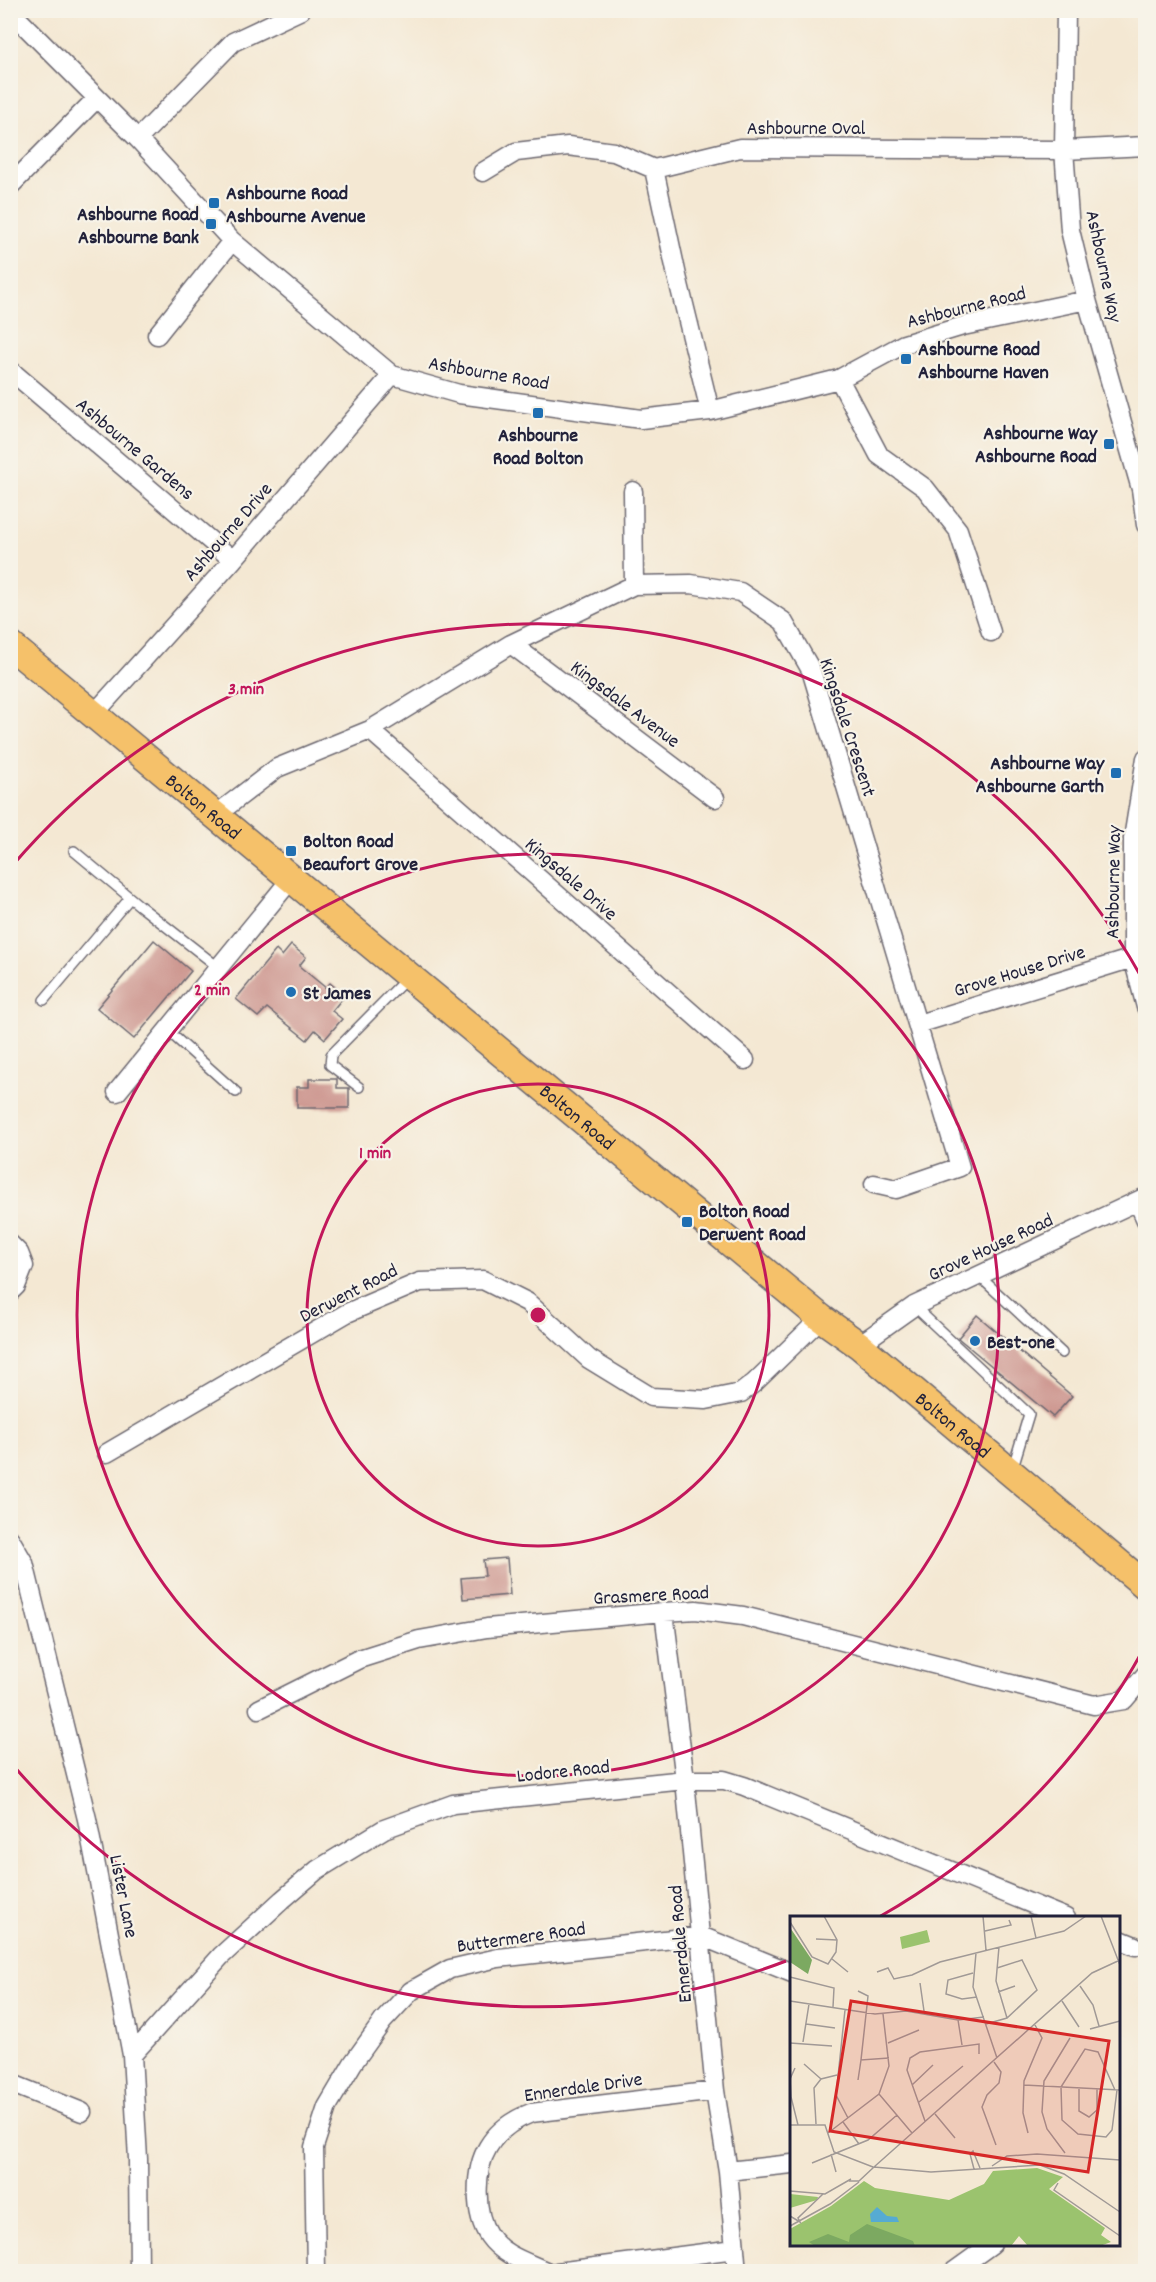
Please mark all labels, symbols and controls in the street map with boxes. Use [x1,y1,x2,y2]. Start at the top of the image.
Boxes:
street label: Ashbourne Oval [747,116,866,144]
place label: Ashbourne Road Ashbourne Avenue [226,181,366,232]
marker: Ashbourne Road Ashbourne Avenue [207,196,221,210]
place label: Ashbourne Road Ashbourne Bank [77,202,199,253]
street label: Ashbourne Way [1077,208,1128,326]
marker: Ashbourne Road Ashbourne Bank [204,217,218,231]
street label: Ashbourne Road [904,281,1029,337]
place label: Ashbourne Road Ashbourne Haven [918,337,1049,388]
street label: Ashbourne Road [426,351,551,399]
marker: Ashbourne Road Ashbourne Haven [899,352,913,366]
street label: Ashbourne Gardens [69,392,200,508]
marker: Ashbourne Road Bolton [531,406,545,420]
place label: Ashbourne Way Ashbourne Road [975,421,1098,472]
place label: Ashbourne Road Bolton [493,423,583,474]
marker: Ashbourne Way Ashbourne Road [1102,437,1116,451]
street label: Ashbourne Drive [178,477,280,589]
street label: Kingsdale Avenue [563,655,685,756]
street label: Kingsdale Crescent [811,655,882,801]
text: 3 min [228,678,264,703]
place label: Ashbourne Way Ashbourne Garth [976,751,1105,802]
marker: Ashbourne Way Ashbourne Garth [1109,766,1123,780]
street label: Bolton Road [158,768,246,848]
street label: Ashbourne Way [1100,824,1130,939]
place label: Bolton Road Beaufort Grove [303,829,418,880]
street label: Kingsdale Drive [518,832,623,929]
marker: Bolton Road Beaufort Grove [284,844,298,858]
street label: Grove House Drive [951,940,1089,1006]
text: 2 min [194,979,230,1004]
place label: St James [303,981,371,1009]
marker: St James [284,985,298,999]
street label: Bolton Road [532,1079,620,1158]
text: 1 min [359,1142,391,1167]
place label: Bolton Road Derwent Road [699,1199,806,1250]
street label: Grove House Road [924,1207,1058,1290]
marker: Bolton Road Derwent Road [680,1215,694,1229]
street label: Derwent Road [295,1258,403,1331]
centre of rings [528,1305,548,1325]
place label: Best-one [987,1330,1055,1358]
marker: Best-one [968,1334,982,1348]
street label: Bolton Road [908,1387,995,1467]
street label: Grasmere Road [592,1580,710,1614]
street label: Lodore Road [515,1754,611,1792]
street label: Lister Lane [100,1853,144,1941]
street label: Ennerdale Road [663,1884,701,2004]
street label: Buttermere Road [455,1916,588,1962]
inset map [790,1916,1120,2246]
street label: Ennerdale Drive [522,2067,645,2111]

